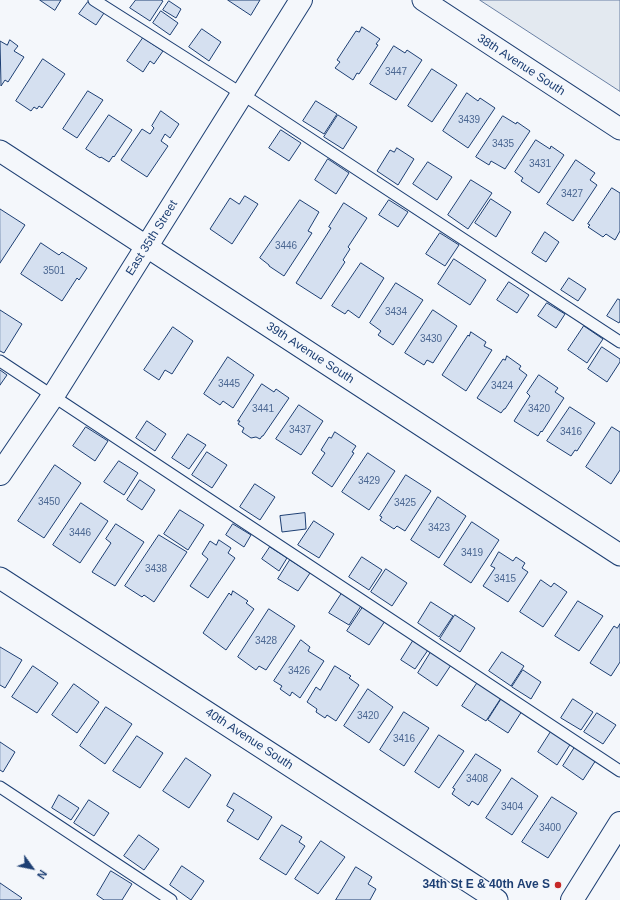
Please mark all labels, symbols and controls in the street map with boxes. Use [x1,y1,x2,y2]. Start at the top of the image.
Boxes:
street label: 38th Avenue South [474,31,568,99]
house number: 3447 [385,66,407,78]
house number: 3439 [458,114,480,126]
house number: 3435 [492,138,514,150]
house number: 3431 [529,158,551,170]
house number: 3427 [561,188,583,200]
street label: East 35th Street [123,198,181,278]
house number: 3446 [275,240,297,252]
house number: 3501 [43,265,65,277]
house number: 3434 [385,306,407,318]
street label: 39th Avenue South [263,319,357,387]
house number: 3430 [420,333,442,345]
house number: 3445 [218,378,240,390]
house number: 3424 [491,380,513,392]
house number: 3441 [252,403,274,415]
house number: 3420 [528,403,550,415]
house number: 3437 [289,424,311,436]
house number: 3416 [560,426,582,438]
house number: 3429 [358,475,380,487]
house number: 3450 [38,496,60,508]
house number: 3425 [394,497,416,509]
house number: 3423 [428,522,450,534]
house number: 3446 [69,527,91,539]
house number: 3419 [461,547,483,559]
house number: 3438 [145,563,167,575]
house number: 3415 [494,573,516,585]
house number: 3428 [255,635,277,647]
house number: 3426 [288,665,310,677]
street label: 40th Avenue South [202,705,296,773]
house number: 3420 [357,710,379,722]
house number: 3416 [393,733,415,745]
house number: 3408 [466,773,488,785]
house number: 3404 [501,801,523,813]
house number: 3400 [539,822,561,834]
north arrow [12,848,52,888]
text: N [35,868,49,881]
place label: 34th St E & 40th Ave S [422,878,550,892]
marker: 34th St E & 40th Ave S [553,880,563,890]

